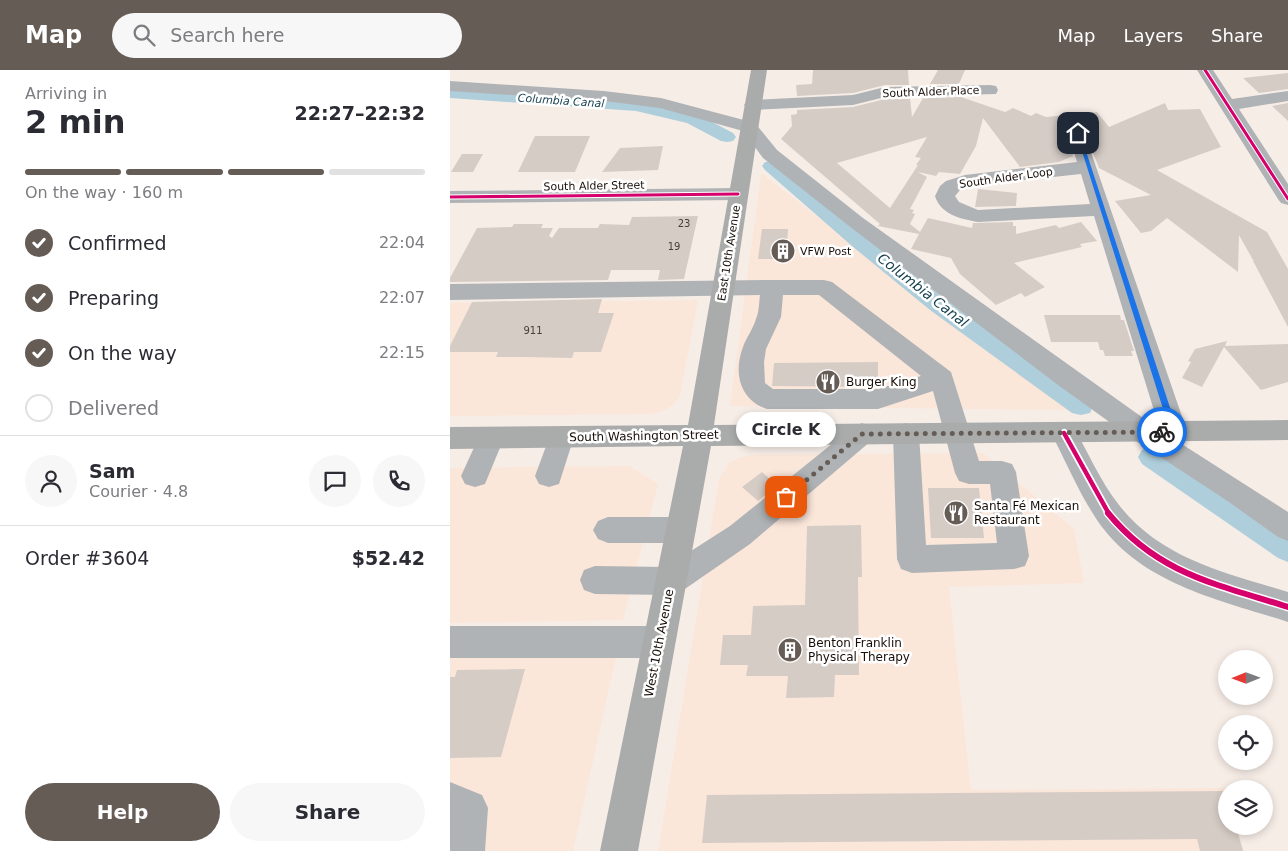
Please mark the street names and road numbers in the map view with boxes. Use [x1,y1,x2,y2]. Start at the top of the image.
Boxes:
street label: South Alder Place [882,84,980,100]
street label: South Alder Loop [958,165,1054,191]
street label: South Alder Street [543,179,645,193]
street label: East 10th Avenue [715,204,743,302]
street label: South Washington Street [569,428,719,444]
street label: West 10th Avenue [642,588,676,698]

